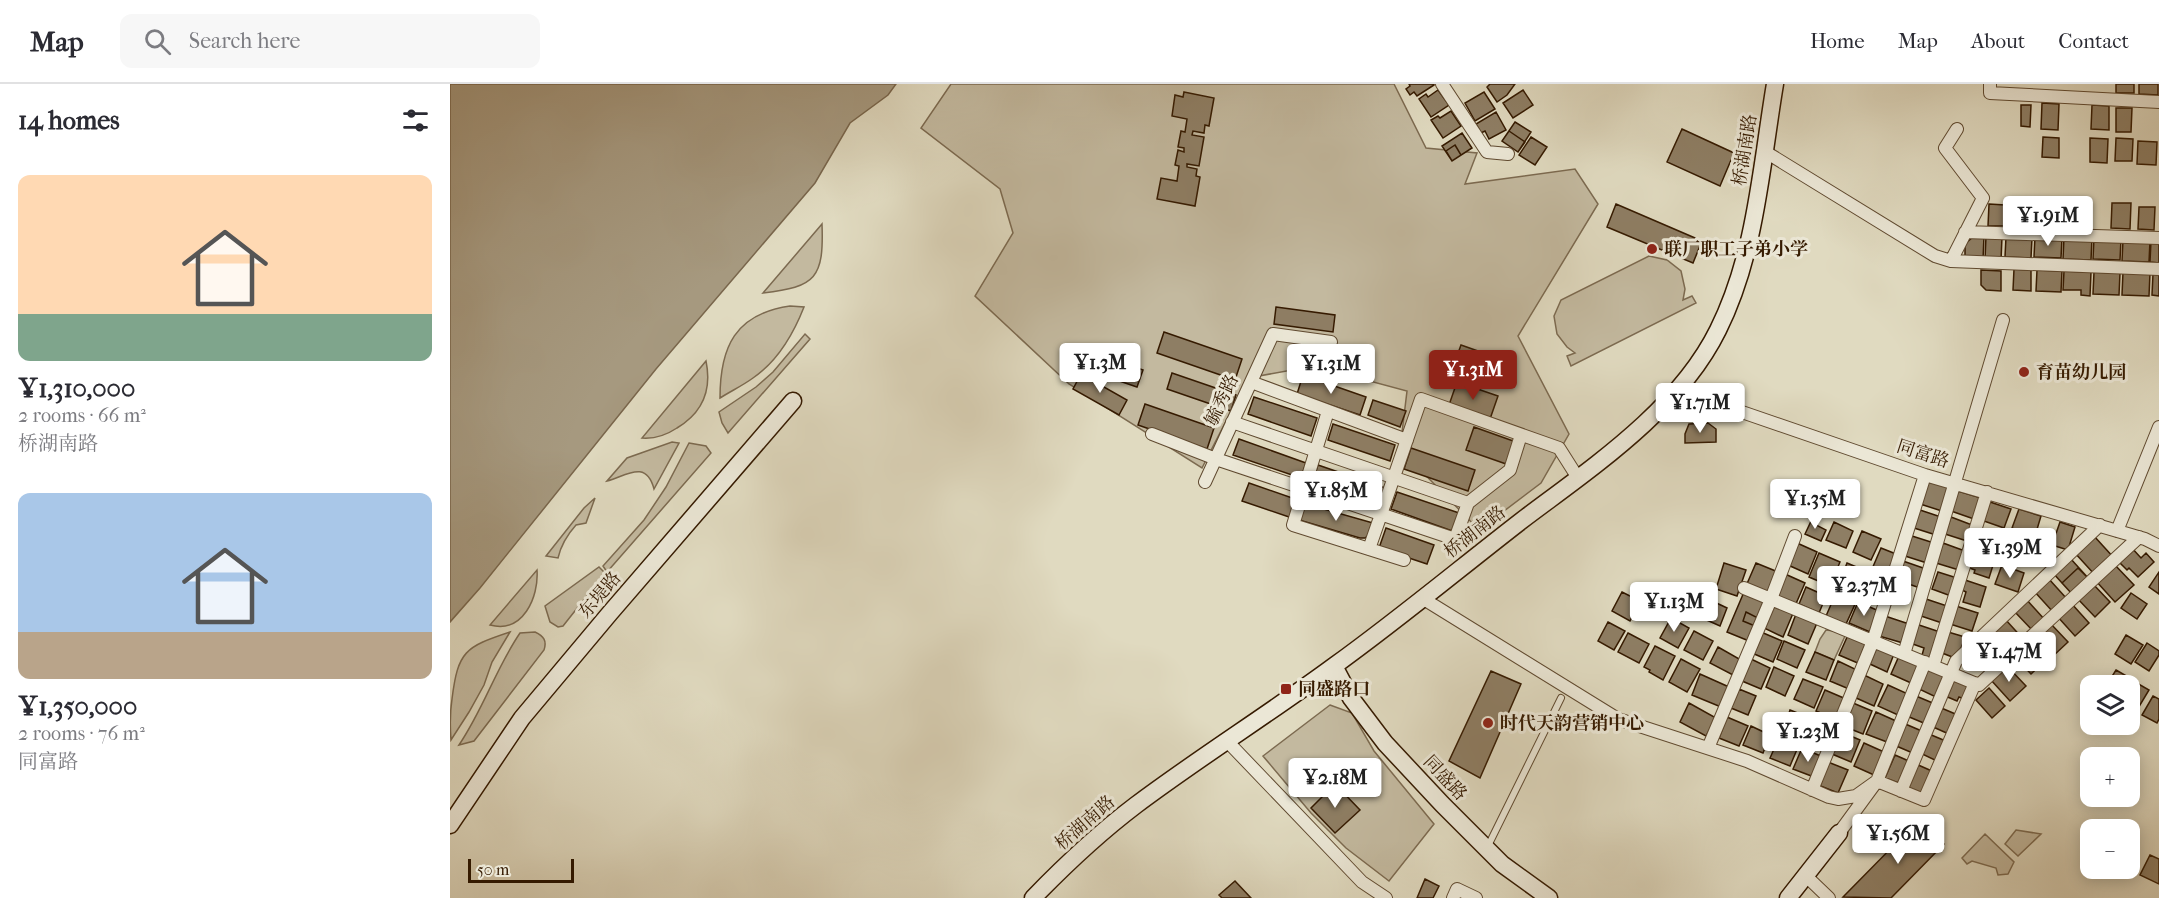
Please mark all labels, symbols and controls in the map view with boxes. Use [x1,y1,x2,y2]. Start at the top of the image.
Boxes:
search box [120,14,540,68]
text: Map [30,25,84,58]
icon: search [141,25,174,58]
text: Search here [189,28,300,54]
text: Home [1810,29,1865,53]
text: Map [1898,29,1938,53]
text: About [1971,29,2025,53]
text: Contact [2058,29,2129,53]
icon: filters [399,104,432,137]
text: 14 homes [18,105,120,136]
street label: 桥湖南路 [1729,113,1761,187]
pin: ¥1.91M [1999,196,2097,247]
text: ¥1.91M [2017,204,2079,227]
icon: home [171,214,279,322]
place label: 联厂职工子弟小学 [1664,239,1808,260]
marker: 联厂职工子弟小学 [1645,242,1659,256]
pin: ¥1.3M [1058,343,1142,394]
pin: ¥1.31M [1282,344,1380,395]
pin: ¥1.31M [1424,350,1522,401]
text: ¥1.3M [1073,351,1127,374]
text: ¥1.31M [1301,352,1361,375]
text: ¥1.31M [1443,358,1503,381]
place label: 育苗幼儿园 [2036,362,2126,383]
marker: 育苗幼儿园 [2017,365,2031,379]
street label: 毓秀路 [1201,371,1243,429]
text: ¥1,310,000 [18,373,135,404]
pin: ¥1.71M [1651,383,1749,434]
text: ¥1.71M [1670,391,1730,414]
text: 2 rooms · 66 m² [18,404,146,427]
text: 桥湖南路 [18,432,98,455]
street label: 同富路 [1894,436,1952,472]
pin: ¥1.85M [1287,471,1385,522]
text: ¥1.85M [1304,479,1368,502]
pin: ¥1.35M [1766,479,1864,530]
text: ¥1.35M [1784,487,1846,510]
street label: 桥湖南路 [1440,502,1510,562]
pin: ¥1.39M [1961,528,2059,579]
icon: home [171,532,279,640]
text: ¥1.39M [1978,536,2042,559]
pin: ¥2.37M [1815,566,1913,617]
street label: 东堤路 [575,568,625,622]
text: ¥2.37M [1831,574,1897,597]
pin: ¥1.13M [1625,582,1723,633]
text: ¥1.13M [1644,590,1704,613]
pin: ¥1.47M [1960,632,2058,683]
text: ¥1.47M [1976,640,2042,663]
map controls [2080,675,2140,879]
button: layers [2080,675,2140,735]
place label: 同盛路口 [1298,679,1370,700]
marker: 同盛路口 [1279,682,1293,696]
text: ¥1,350,000 [18,691,137,722]
pin: ¥1.23M [1759,712,1857,763]
place label: 时代天韵营销中心 [1500,713,1644,734]
marker: 时代天韵营销中心 [1481,716,1495,730]
text: ¥1.23M [1776,720,1840,743]
text: 2 rooms · 76 m² [18,722,145,745]
button: + [2080,747,2140,807]
text: 同富路 [18,750,78,773]
street label: 同盛路 [1419,751,1471,805]
pin: ¥2.18M [1286,758,1384,809]
text: ¥2.18M [1302,766,1368,789]
street label: 桥湖南路 [1051,791,1119,855]
pin: ¥1.56M [1849,814,1947,865]
button: − [2080,819,2140,879]
text: ¥1.56M [1866,822,1930,845]
scale bar [468,856,574,884]
text: 50 m [477,860,509,879]

